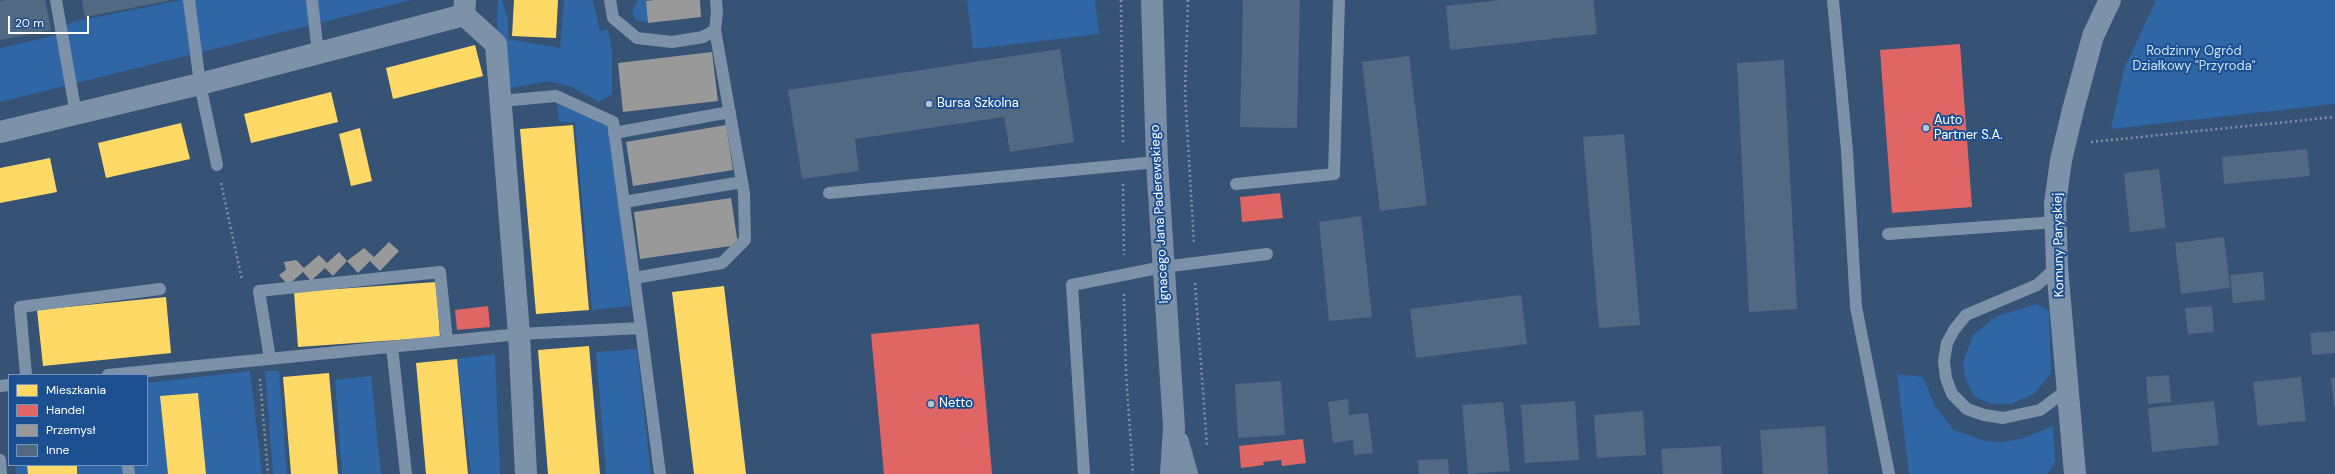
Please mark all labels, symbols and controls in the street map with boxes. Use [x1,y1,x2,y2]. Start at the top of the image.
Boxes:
scale bar [10,8,91,34]
text: 20 m [15,15,44,31]
park label: Rodzinny Ogród Działkowy "Przyroda" [2132,44,2256,75]
place label: Bursa Szkolna [937,96,1019,112]
marker: Bursa Szkolna [924,99,934,109]
place label: Auto Partner S.A. [1934,113,2003,144]
marker: Auto Partner S.A. [1921,123,1931,133]
street label: Ignacego Jana Paderewskiego [1148,124,1172,304]
street label: Komuny Paryskiej [2050,193,2068,297]
legend [8,374,148,466]
text: Mieszkania [46,382,106,398]
place label: Netto [939,396,973,412]
marker: Netto [926,399,936,409]
text: Handel [46,402,85,418]
text: Przemysł [46,422,96,438]
text: Inne [46,442,69,458]

